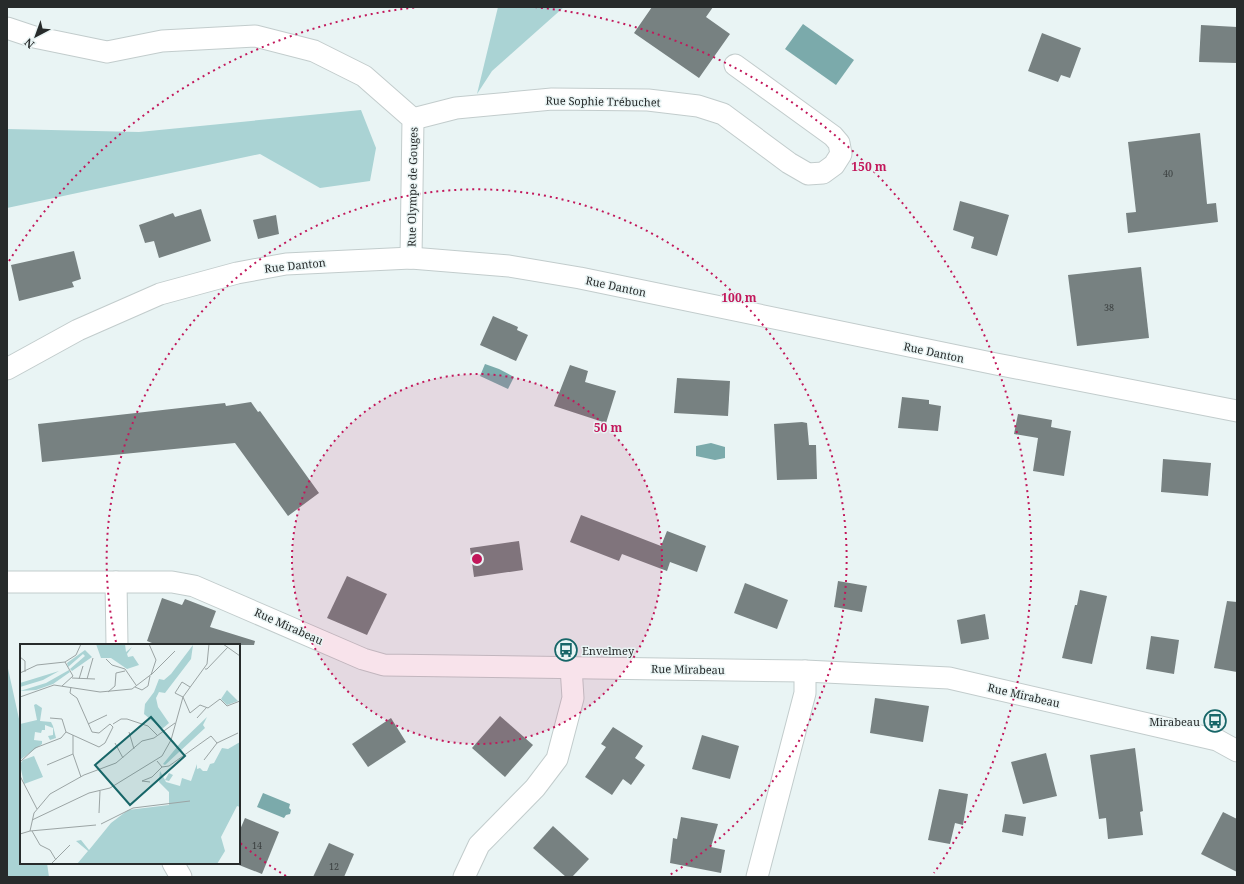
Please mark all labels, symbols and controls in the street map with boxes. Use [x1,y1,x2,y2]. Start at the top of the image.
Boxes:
north arrow [16,16,56,56]
text: N [21,35,37,52]
street label: Rue Sophie Trébuchet [545,92,661,110]
street label: Rue Olympe de Gouges [403,127,421,247]
text: 150 m [851,158,887,175]
house number: 40 [1163,167,1173,180]
street label: Rue Danton [264,254,326,276]
street label: Rue Danton [584,272,648,300]
text: 100 m [721,289,757,306]
house number: 38 [1104,301,1114,314]
street label: Rue Danton [902,338,966,366]
text: 50 m [594,419,622,436]
centre of rings [470,552,484,566]
street label: Rue Mirabeau [252,604,326,648]
bus stop icon: Envelmey [553,637,579,663]
place label: Envelmey [582,643,635,658]
inset map [20,644,240,864]
street label: Rue Mirabeau [651,661,725,677]
street label: Rue Mirabeau [986,679,1062,711]
bus stop icon: Mirabeau [1202,708,1228,734]
place label: Mirabeau [1149,714,1200,729]
house number: 14 [252,839,262,852]
house number: 12 [329,860,339,873]

